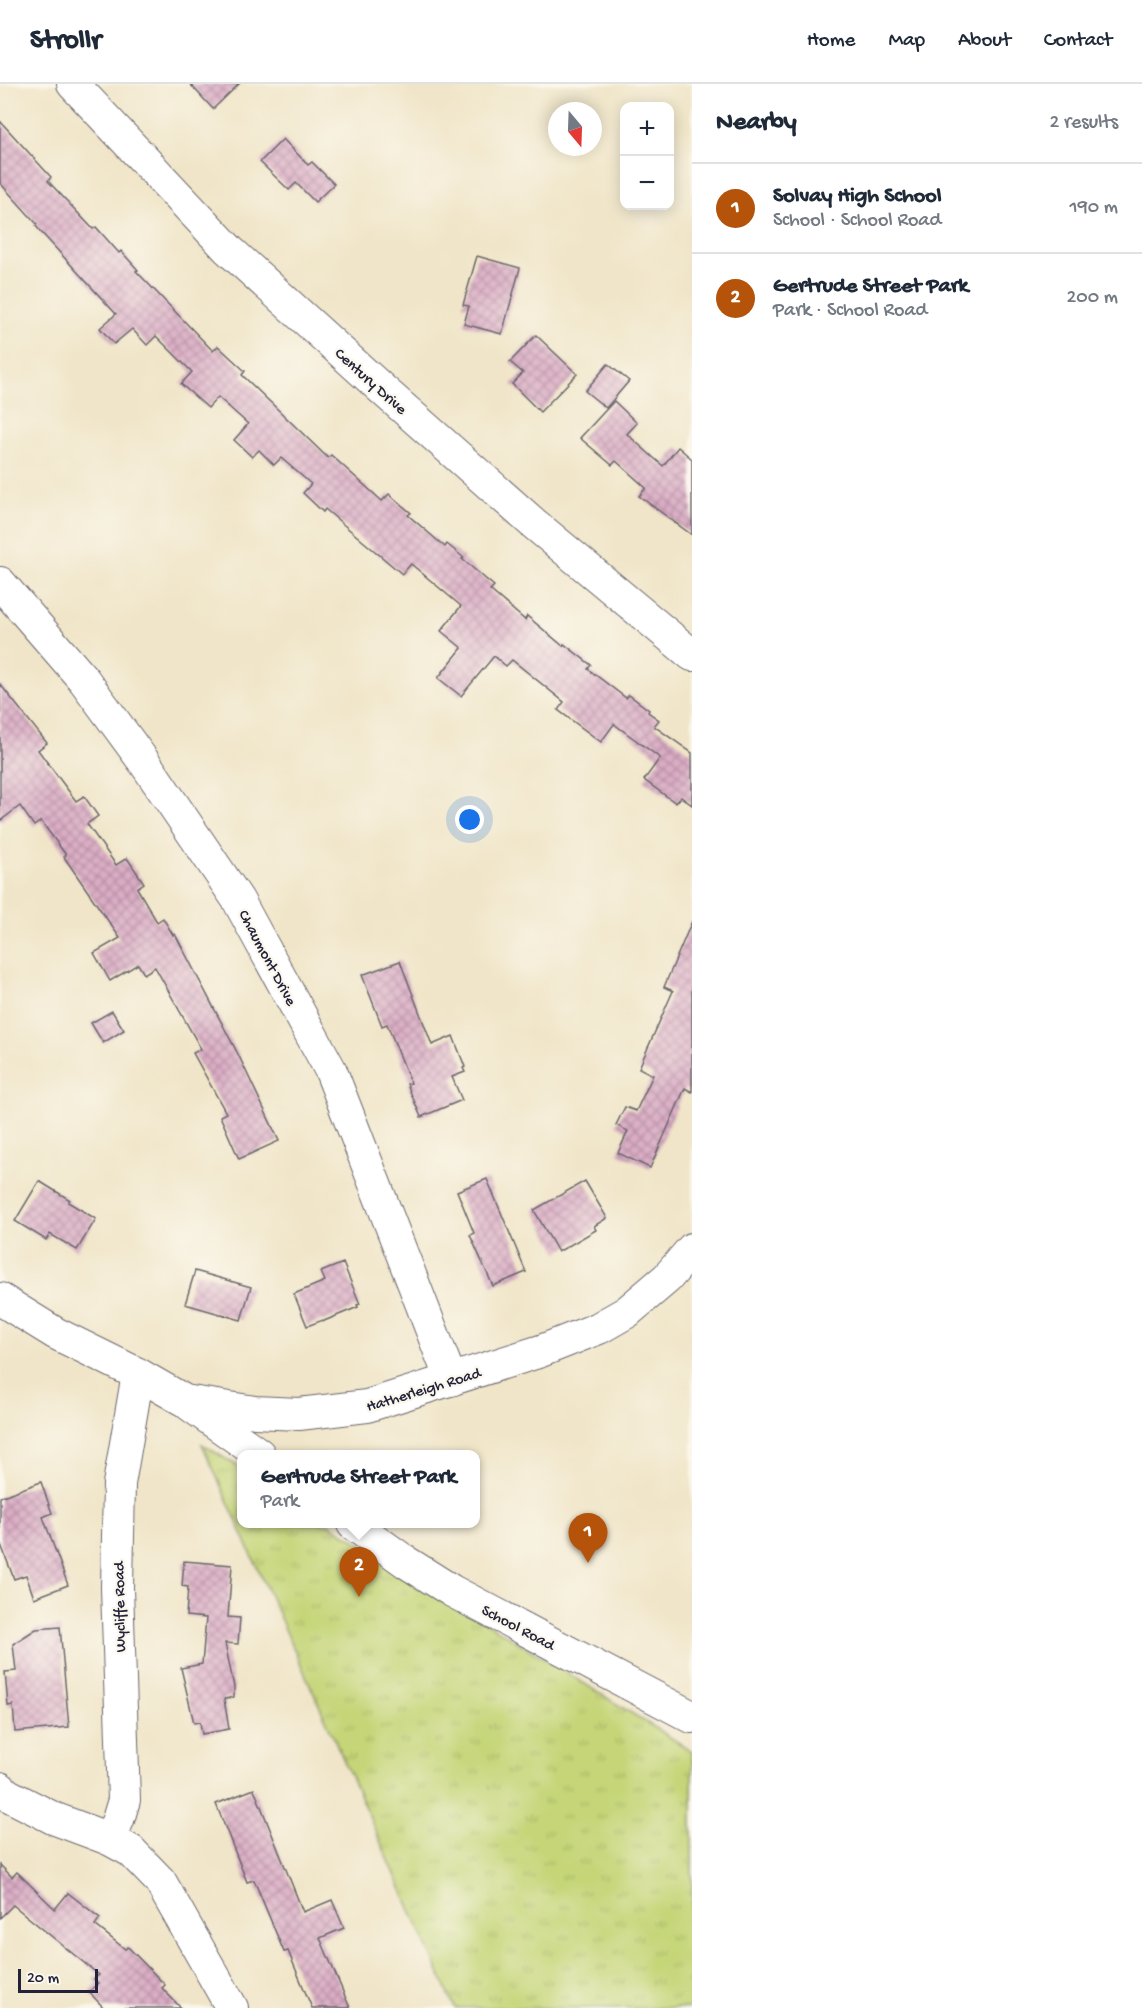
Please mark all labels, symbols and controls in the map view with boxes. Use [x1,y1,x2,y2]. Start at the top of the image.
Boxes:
text: Strollr [30,25,101,58]
text: Home [807,29,855,54]
text: Map [888,29,925,54]
text: About [958,29,1011,54]
text: Contact [1044,29,1112,54]
north arrow [548,102,602,156]
map controls [620,102,674,210]
button: + [620,102,674,156]
text: Nearby [716,108,797,139]
text: 2 results [1049,112,1118,135]
button: − [620,156,674,210]
text: Solvay High School [773,184,941,210]
text: 1 [731,197,740,220]
text: 190 m [1070,197,1118,220]
text: School · School Road [773,210,941,233]
text: Gertrude Street Park [773,274,968,300]
text: 2 [731,287,740,310]
text: 200 m [1067,287,1118,310]
text: Park · School Road [773,300,927,323]
street label: Century Drive [330,345,410,421]
your location [455,805,484,834]
street label: Chaumont Drive [233,907,300,1011]
street label: Hatherleigh Road [364,1364,485,1418]
popup [237,1450,480,1528]
text: Gertrude Street Park [261,1465,456,1491]
text: Park [261,1491,299,1514]
pin: 1 [568,1514,608,1563]
pin: 2 [340,1548,378,1597]
street label: Wycliffe Road [111,1560,132,1652]
street label: School Road [477,1602,559,1657]
scale bar [18,1966,98,1994]
text: 20 m [27,1970,59,1989]

